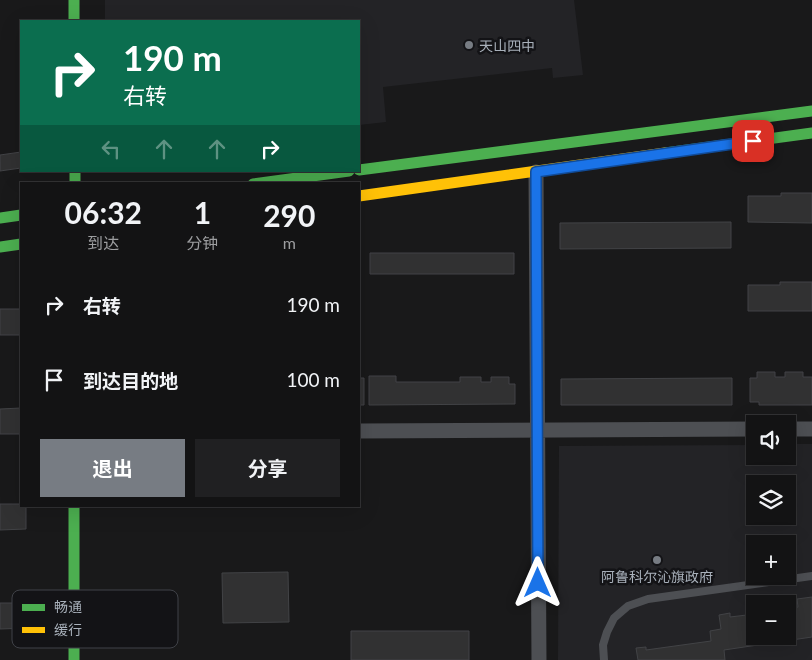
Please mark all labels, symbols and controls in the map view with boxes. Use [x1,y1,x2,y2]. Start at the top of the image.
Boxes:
text: 190 m [123,36,222,78]
place label: 天山四中 [479,37,535,54]
marker: 天山四中 [463,39,475,51]
icon: right [40,40,105,105]
text: 右转 [123,82,167,109]
pin [732,120,774,162]
icon: arrive [739,127,767,155]
icon: left [97,135,125,163]
icon: ahead [150,135,178,163]
icon: ahead [203,135,231,163]
icon: right [256,135,284,163]
text: 06:32 [65,194,142,230]
text: 1 [194,194,211,230]
text: 290 [263,197,315,233]
text: 到达 [87,233,119,252]
text: 分钟 [187,233,219,252]
text: m [283,233,296,252]
icon: right [40,291,68,319]
text: 190 m [286,293,340,316]
text: 右转 [83,294,121,317]
icon: arrive [40,366,68,394]
text: 100 m [286,368,340,391]
text: 到达目的地 [83,369,178,392]
map controls [746,415,796,645]
button: sound [746,415,796,465]
button: 退出 [40,439,185,497]
button: 分享 [195,439,340,497]
button: layers [746,475,796,525]
button: + [746,535,796,585]
marker: 阿鲁科尔沁旗政府 [651,554,663,566]
position arrow [511,556,563,608]
place label: 阿鲁科尔沁旗政府 [601,568,713,585]
legend [12,590,178,648]
button: − [746,595,796,645]
text: 畅通 [54,598,82,615]
text: 缓行 [54,621,82,638]

